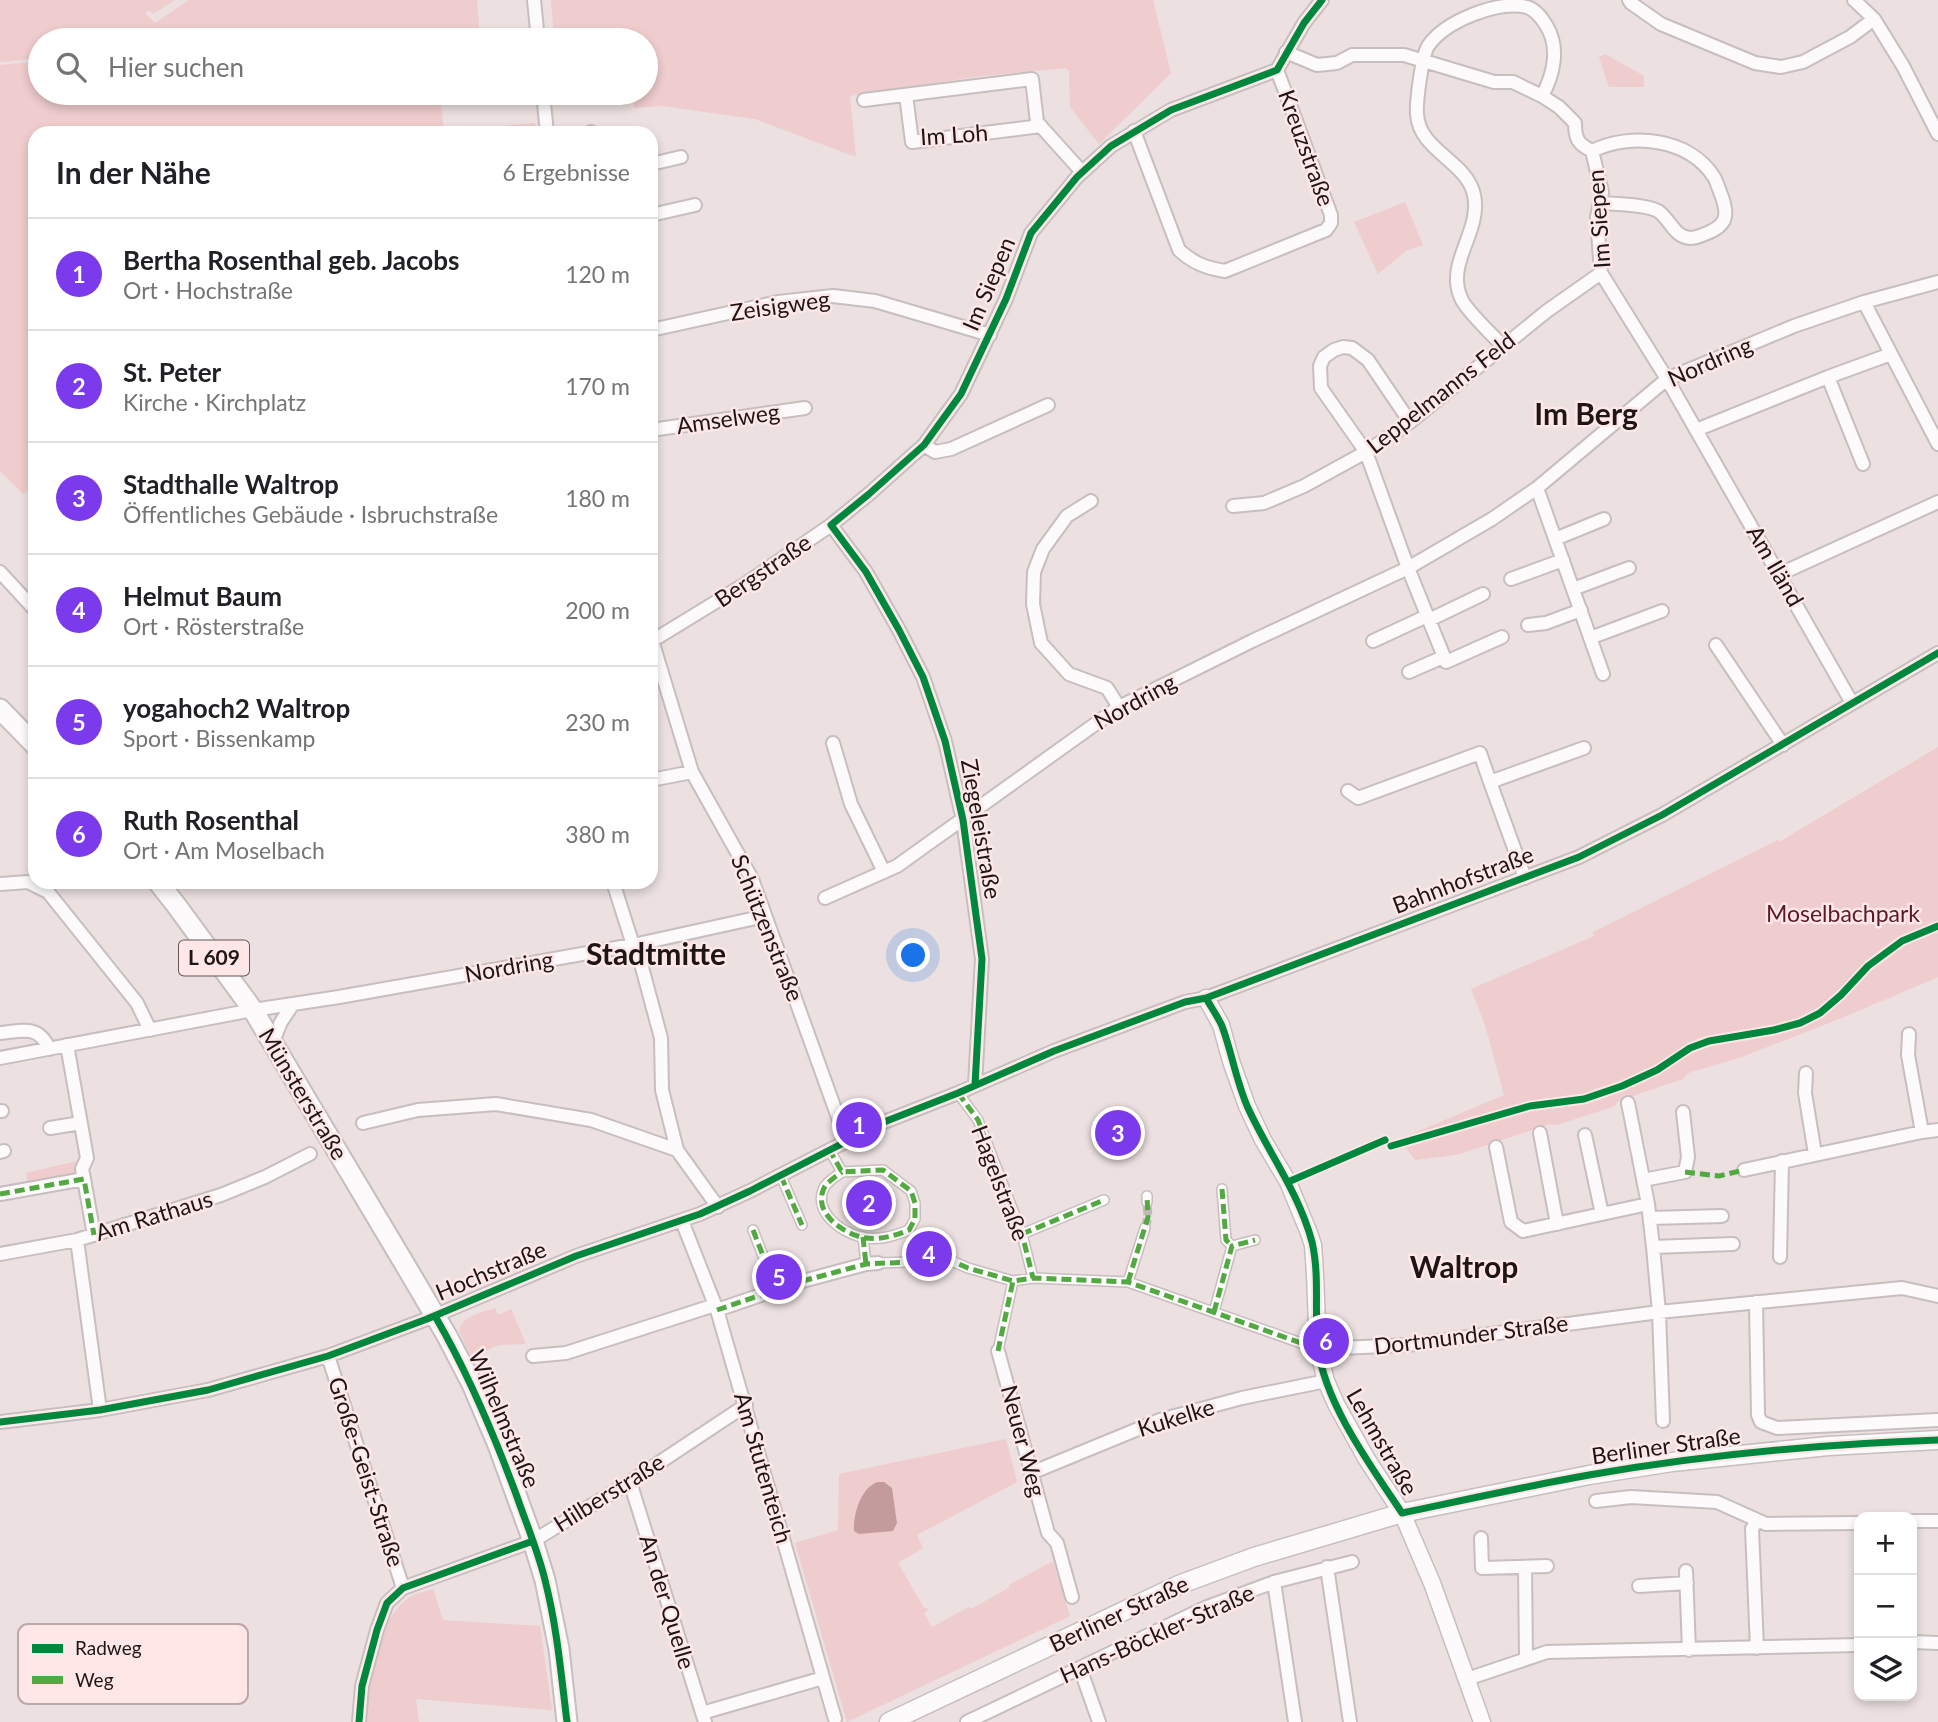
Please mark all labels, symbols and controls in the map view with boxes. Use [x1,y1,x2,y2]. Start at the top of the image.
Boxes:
search box [28,28,658,105]
icon: search [52,48,90,86]
text: Hier suchen [108,51,244,83]
street label: Kreuzstraße [1273,86,1341,210]
street label: Im Loh [919,118,989,150]
text: In der Nähe [56,154,211,190]
text: 6 Ergebnisse [502,158,630,186]
street label: Im Siepen [1581,169,1615,269]
street label: Im Siepen [956,233,1020,335]
text: Bertha Rosenthal geb. Jacobs [123,244,459,276]
text: 1 [72,260,86,288]
text: 120 m [565,260,630,288]
text: Ort · Hochstraße [123,276,293,304]
street label: Zeisigweg [728,284,832,326]
street label: Leppelmanns Feld [1361,326,1520,459]
street label: Nordring [1663,330,1756,392]
text: St. Peter [123,356,221,388]
text: 2 [72,372,86,400]
text: 170 m [565,372,630,400]
text: Kirche · Kirchplatz [123,388,306,416]
district label: Im Berg [1534,395,1638,431]
street label: Amselweg [674,397,781,439]
text: Stadthalle Waltrop [123,468,339,500]
text: 3 [72,484,86,512]
text: 180 m [565,484,630,512]
text: Öffentliches Gebäude · Isbruchstraße [123,500,498,528]
street label: Am Iländ [1741,520,1810,611]
street label: Bergstraße [709,528,816,613]
text: Helmut Baum [123,580,282,612]
text: 4 [72,596,86,624]
text: 200 m [565,596,630,624]
text: Ort · Rösterstraße [123,612,304,640]
street label: Nordring [1088,667,1181,735]
text: yogahoch2 Waltrop [123,692,350,724]
text: 5 [72,708,86,736]
text: 230 m [565,708,630,736]
text: Sport · Bissenkamp [123,724,316,752]
street label: Ziegeleistraße [956,757,1008,901]
text: Ruth Rosenthal [123,804,299,836]
text: 6 [72,820,86,848]
text: 380 m [565,820,630,848]
text: Ort · Am Moselbach [123,836,325,864]
street label: Bahnhofstraße [1388,839,1537,919]
street label: Schützenstraße [726,850,810,1005]
park label: Moselbachpark [1766,899,1920,927]
district label: Stadtmitte [586,935,726,971]
your location [896,938,930,972]
road number: L 609 [179,940,249,976]
street label: Nordring [462,944,555,988]
street label: Münsterstraße [254,1023,354,1164]
pin: 1 [836,1099,882,1151]
pin: 3 [1095,1107,1141,1159]
street label: Hagelstraße [966,1121,1036,1244]
pin: 2 [846,1177,892,1229]
street label: Am Rathaus [92,1184,216,1246]
pin: 4 [906,1228,952,1280]
street label: Hochstraße [431,1234,550,1306]
district label: Waltrop [1410,1248,1518,1284]
pin: 5 [756,1251,802,1303]
street label: Dortmunder Straße [1372,1308,1570,1360]
pin: 6 [1303,1315,1349,1367]
street label: Wilhelmstraße [463,1345,547,1492]
street label: Große-Geist-Straße [323,1373,411,1570]
street label: Neuer Weg [996,1382,1052,1500]
street label: Lehmstraße [1341,1383,1425,1500]
street label: Am Stutenteich [729,1389,799,1547]
street label: Kukelke [1134,1392,1218,1442]
street label: Berliner Straße [1590,1421,1742,1469]
street label: Hilberstraße [548,1447,669,1537]
map controls [1854,1512,1917,1701]
button: + [1854,1512,1917,1575]
street label: An der Quelle [634,1531,702,1672]
street label: Berliner Straße [1045,1569,1193,1658]
button: − [1854,1575,1917,1638]
street label: Hans-Böckler-Straße [1055,1578,1258,1689]
legend [18,1624,248,1704]
text: Radweg [75,1636,142,1659]
button: layers [1854,1638,1917,1701]
text: Weg [75,1668,114,1691]

